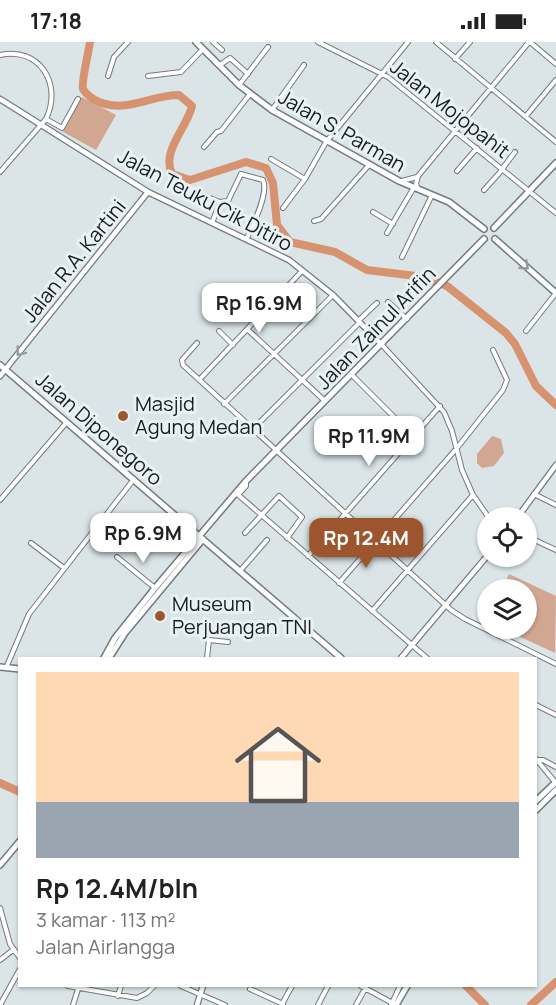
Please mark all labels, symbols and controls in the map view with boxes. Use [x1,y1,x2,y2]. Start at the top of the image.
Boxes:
text: 17:18 [30,6,82,36]
street label: Jalan Mojopahit [385,53,516,164]
street label: Jalan S. Parman [274,83,411,178]
street label: Jalan Teuku Cik Ditiro [113,142,297,257]
street label: Jalan R.A. Kartini [16,194,132,328]
one-way arrow [519,259,529,270]
street label: Jalan Zainul Arifin [310,260,441,395]
pin: Rp 16.9M [197,283,321,334]
text: Rp 16.9M [216,289,302,316]
one-way arrow [16,345,27,356]
street label: Jalan Diponegoro [30,366,169,491]
place label: Masjid Agung Medan [135,390,262,440]
marker: Masjid Agung Medan [116,409,130,423]
pin: Rp 11.9M [307,416,431,467]
text: Rp 11.9M [328,422,410,449]
map controls [477,507,537,639]
button: locate [477,507,537,567]
pin: Rp 6.9M [88,513,198,564]
pin: Rp 12.4M [304,518,428,569]
text: Rp 6.9M [104,519,182,546]
text: Rp 12.4M [323,524,409,551]
button: layers [477,579,537,639]
place label: Museum Perjuangan TNI [172,590,312,640]
marker: Museum Perjuangan TNI [153,609,167,623]
icon: home [224,711,332,819]
text: Rp 12.4M/bln [36,870,198,906]
text: 3 kamar · 113 m² [36,906,176,933]
text: Jalan Airlangga [36,933,175,960]

